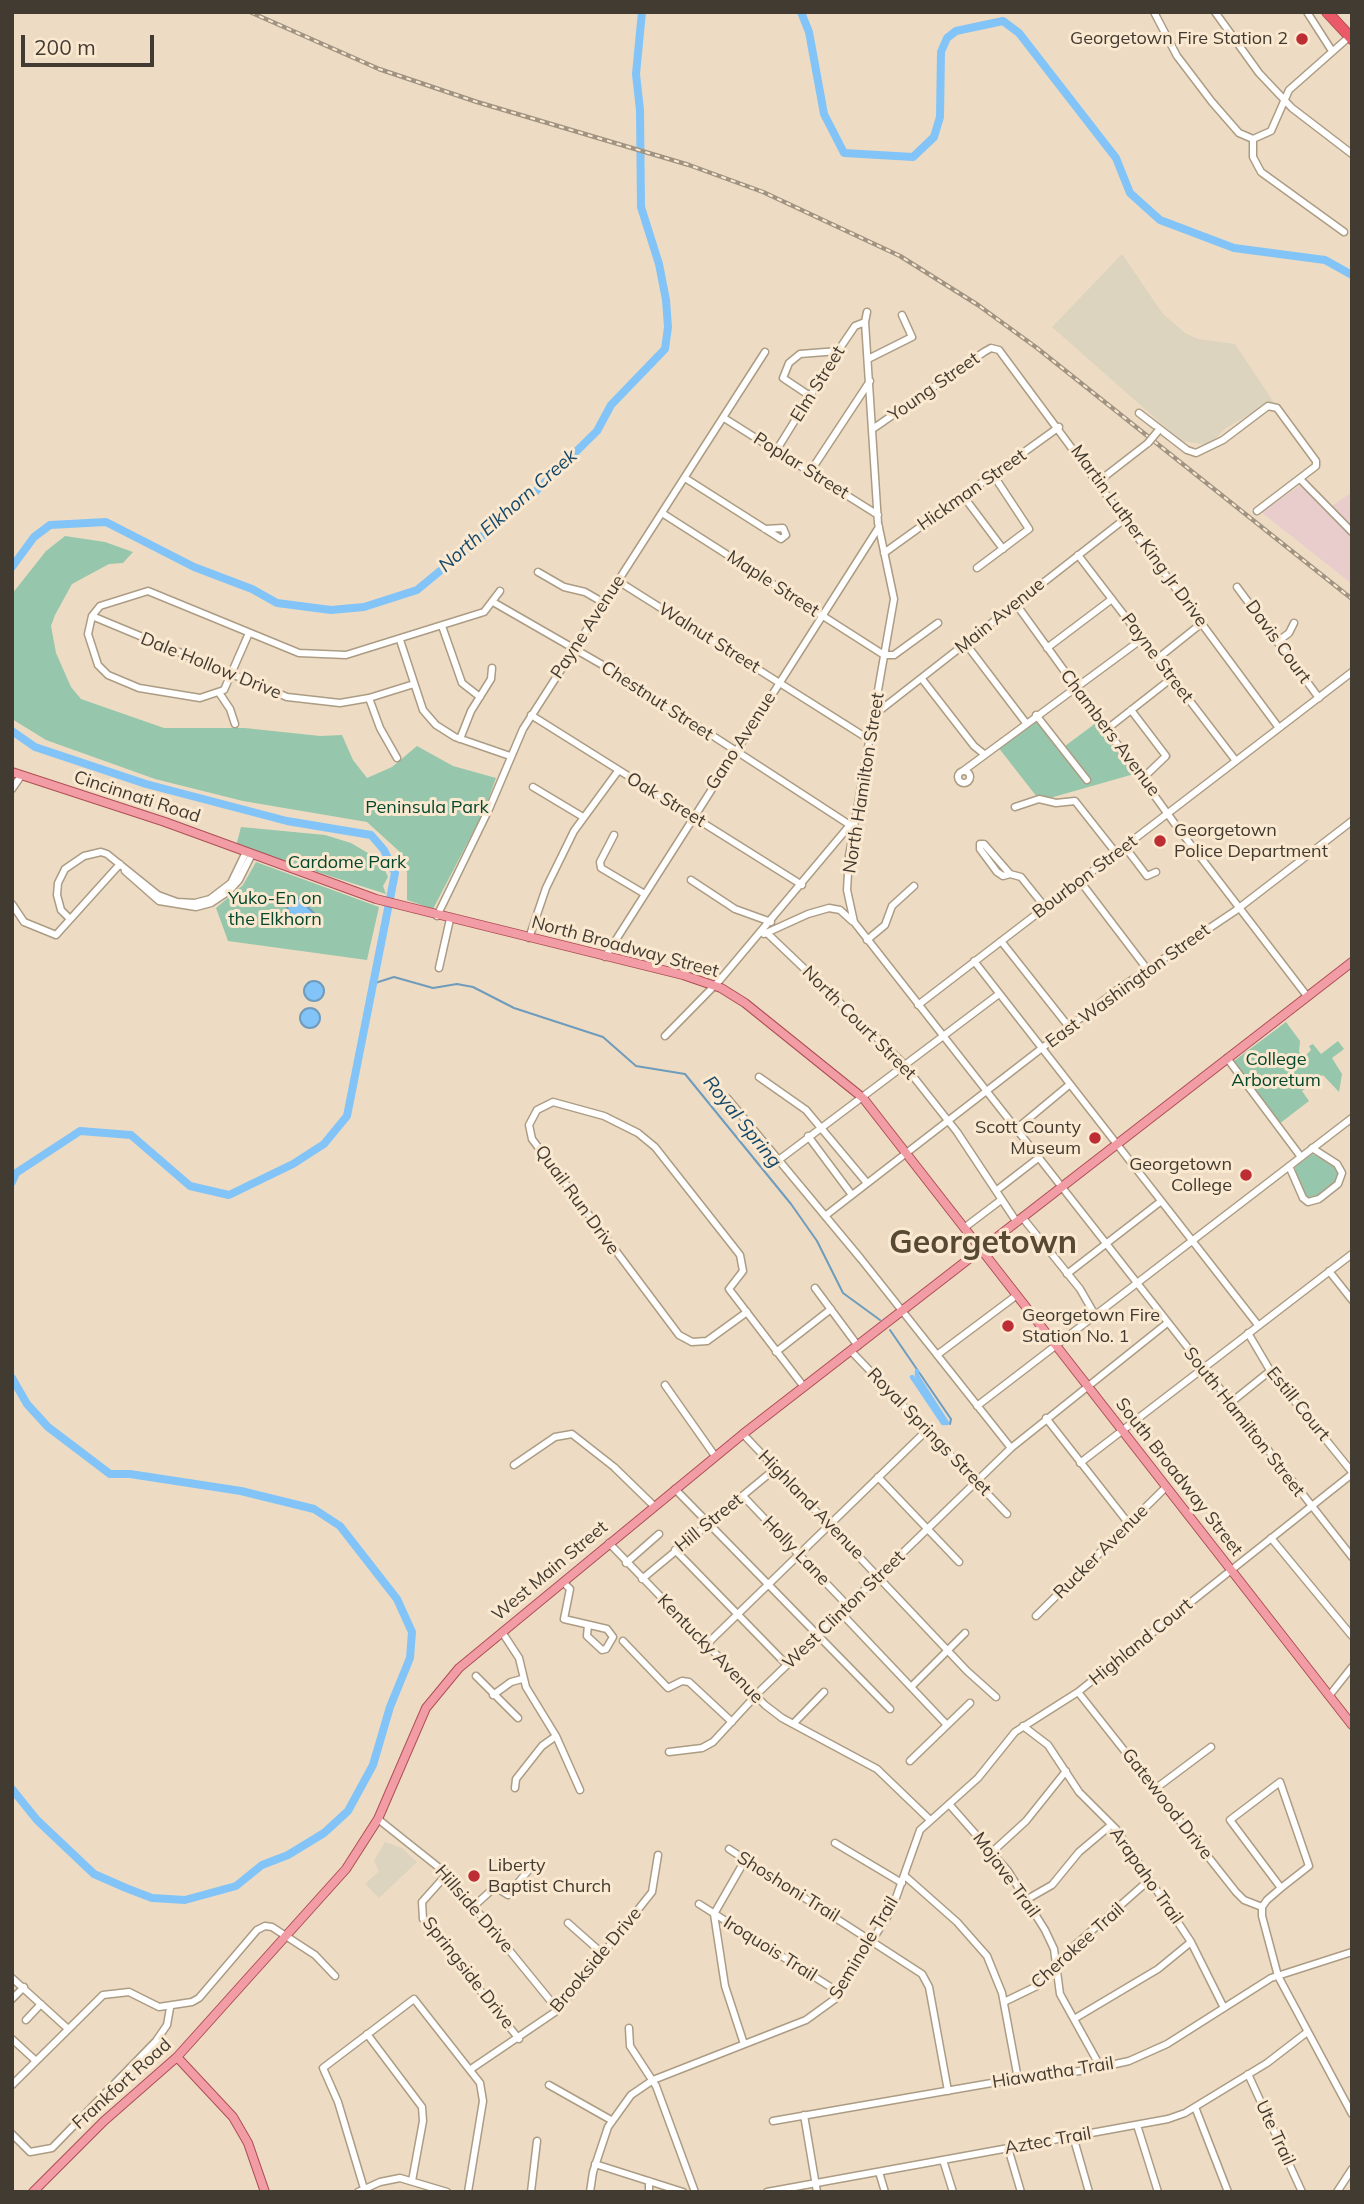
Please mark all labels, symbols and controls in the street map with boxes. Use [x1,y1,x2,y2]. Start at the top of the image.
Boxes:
scale bar [24,21,158,65]
place label: Georgetown Fire Station 2 [1070,28,1288,50]
marker: Georgetown Fire Station 2 [1294,31,1310,47]
text: 200 m [34,34,96,60]
street label: Elm Street [786,342,850,426]
street label: Young Street [884,348,984,426]
street label: Poplar Street [749,428,853,504]
street label: Martin Luther King Jr Drive [1066,441,1212,631]
street label: Hickman Street [913,444,1031,536]
water label: North Elkhorn Creek [434,445,582,577]
street label: Maple Street [723,546,823,622]
street label: Payne Avenue [546,571,630,683]
street label: Main Avenue [951,573,1049,659]
street label: Davis Court [1241,596,1315,688]
street label: Walnut Street [654,598,764,678]
street label: Payne Street [1116,609,1198,707]
street label: Dale Hollow Drive [138,628,284,704]
street label: Chestnut Street [597,657,717,745]
street label: Chambers Avenue [1055,665,1165,801]
street label: Gano Avenue [701,688,781,794]
street label: North Hamilton Street [839,691,889,875]
street label: Cincinnati Road [71,766,203,828]
street label: Oak Street [623,768,709,832]
park label: Peninsula Park [365,797,489,819]
place label: Georgetown Police Department [1174,820,1328,862]
street label: Bourbon Street [1028,831,1142,923]
marker: Georgetown Police Department [1152,833,1168,849]
park label: Cardome Park [288,852,406,874]
park label: Yuko-En on the Elkhorn [228,888,322,930]
street label: North Broadway Street [529,912,721,982]
street label: East Washington Street [1042,919,1214,1053]
street label: North Court Street [797,961,921,1085]
park label: College Arboretum [1231,1049,1321,1092]
water label: Royal Spring [698,1071,786,1173]
place label: Scott County Museum [975,1117,1081,1160]
marker: Scott County Museum [1087,1130,1103,1146]
street label: Quail Run Drive [530,1141,624,1259]
place label: Georgetown College [1129,1154,1232,1196]
marker: Georgetown College [1238,1167,1254,1183]
district label: Georgetown [889,1224,1077,1262]
place label: Georgetown Fire Station No. 1 [1022,1305,1160,1348]
marker: Georgetown Fire Station No. 1 [1000,1318,1016,1334]
street label: South Hamilton Street [1179,1343,1309,1501]
street label: Estill Court [1262,1363,1334,1445]
street label: Royal Springs Street [862,1364,996,1500]
street label: South Broadway Street [1111,1394,1247,1560]
street label: Highland Avenue [753,1446,869,1564]
street label: Hill Street [671,1489,747,1557]
street label: Rucker Avenue [1049,1500,1153,1604]
street label: Holly Lane [758,1512,834,1590]
street label: West Main Street [488,1516,612,1626]
street label: West Clinton Street [778,1546,910,1674]
street label: Kentucky Avenue [653,1590,767,1708]
street label: Highland Court [1085,1594,1197,1690]
street label: Gatewood Drive [1117,1744,1217,1864]
street label: Arapaho Trail [1105,1824,1187,1928]
street label: Mojave Trail [968,1828,1044,1922]
street label: Shoshoni Trail [733,1847,843,1927]
place label: Liberty Baptist Church [488,1855,611,1898]
street label: Hillside Drive [430,1861,518,1957]
marker: Liberty Baptist Church [466,1868,482,1884]
street label: Seminole Trail [825,1893,903,2003]
street label: Cherokee Trail [1027,1899,1129,1993]
street label: Brookside Drive [546,1903,646,2017]
street label: Iroquois Trail [719,1912,821,1986]
street label: Springside Drive [418,1913,518,2033]
street label: Frankfort Road [68,2034,176,2134]
street label: Hiawatha Trail [991,2053,1115,2093]
street label: Ute Trail [1251,2097,1299,2169]
street label: Aztec Trail [1003,2123,1093,2159]

